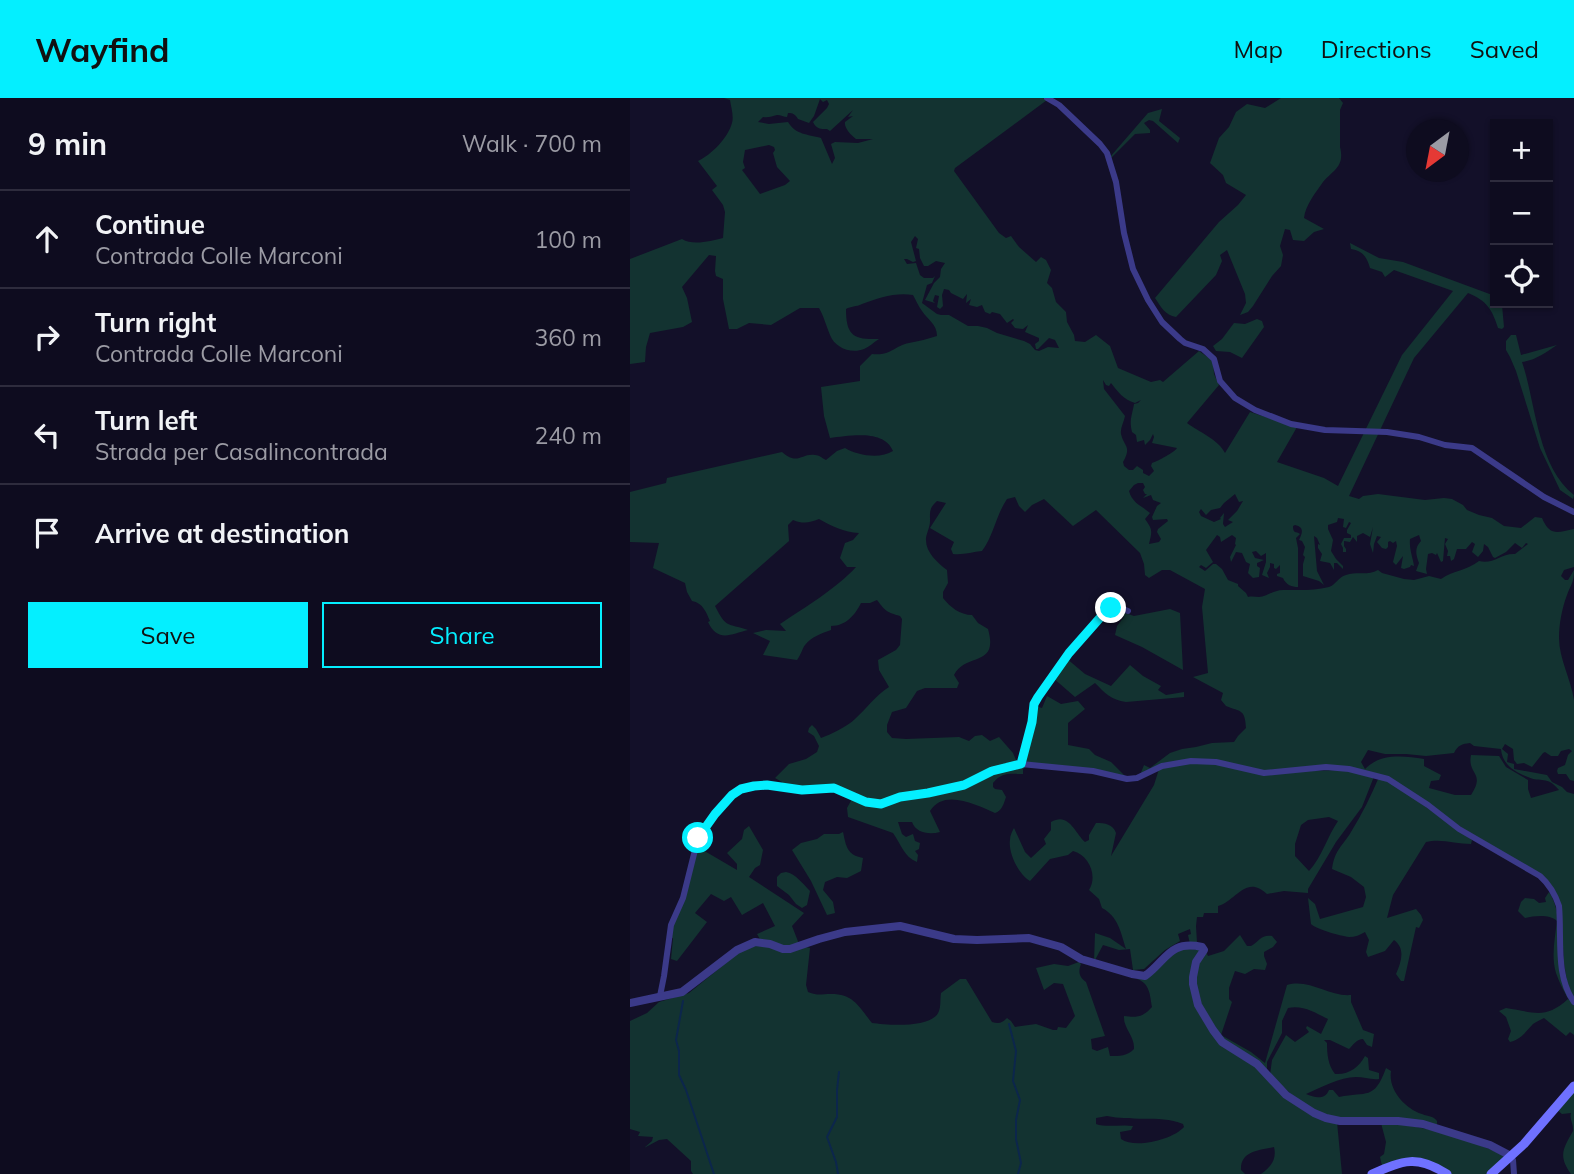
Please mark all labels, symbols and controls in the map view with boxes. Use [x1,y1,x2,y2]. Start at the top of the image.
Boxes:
text: Wayfind [35,29,170,70]
text: Map [1233,34,1283,64]
text: Directions [1321,34,1432,64]
text: Saved [1470,34,1539,64]
north arrow [1406,119,1469,182]
map controls [1490,119,1553,308]
button: + [1490,119,1553,182]
text: 9 min [28,125,107,163]
text: Walk · 700 m [462,129,602,158]
button: − [1490,182,1553,245]
text: Continue [95,208,205,241]
icon: ahead [28,220,66,258]
text: 100 m [534,225,602,254]
text: Contrada Colle Marconi [95,241,343,270]
button: locate [1490,245,1553,308]
text: Turn right [95,306,216,339]
icon: right [28,318,66,356]
text: 360 m [534,323,602,352]
text: Contrada Colle Marconi [95,339,343,368]
text: Turn left [95,404,197,437]
icon: left [28,416,66,454]
text: 240 m [534,421,602,450]
text: Strada per Casalincontrada [95,437,388,466]
icon: arrive [28,514,66,552]
text: Arrive at destination [95,517,350,550]
route end [1095,592,1126,623]
button: Save [28,602,308,668]
button: Share [322,602,602,668]
route start [682,822,713,853]

